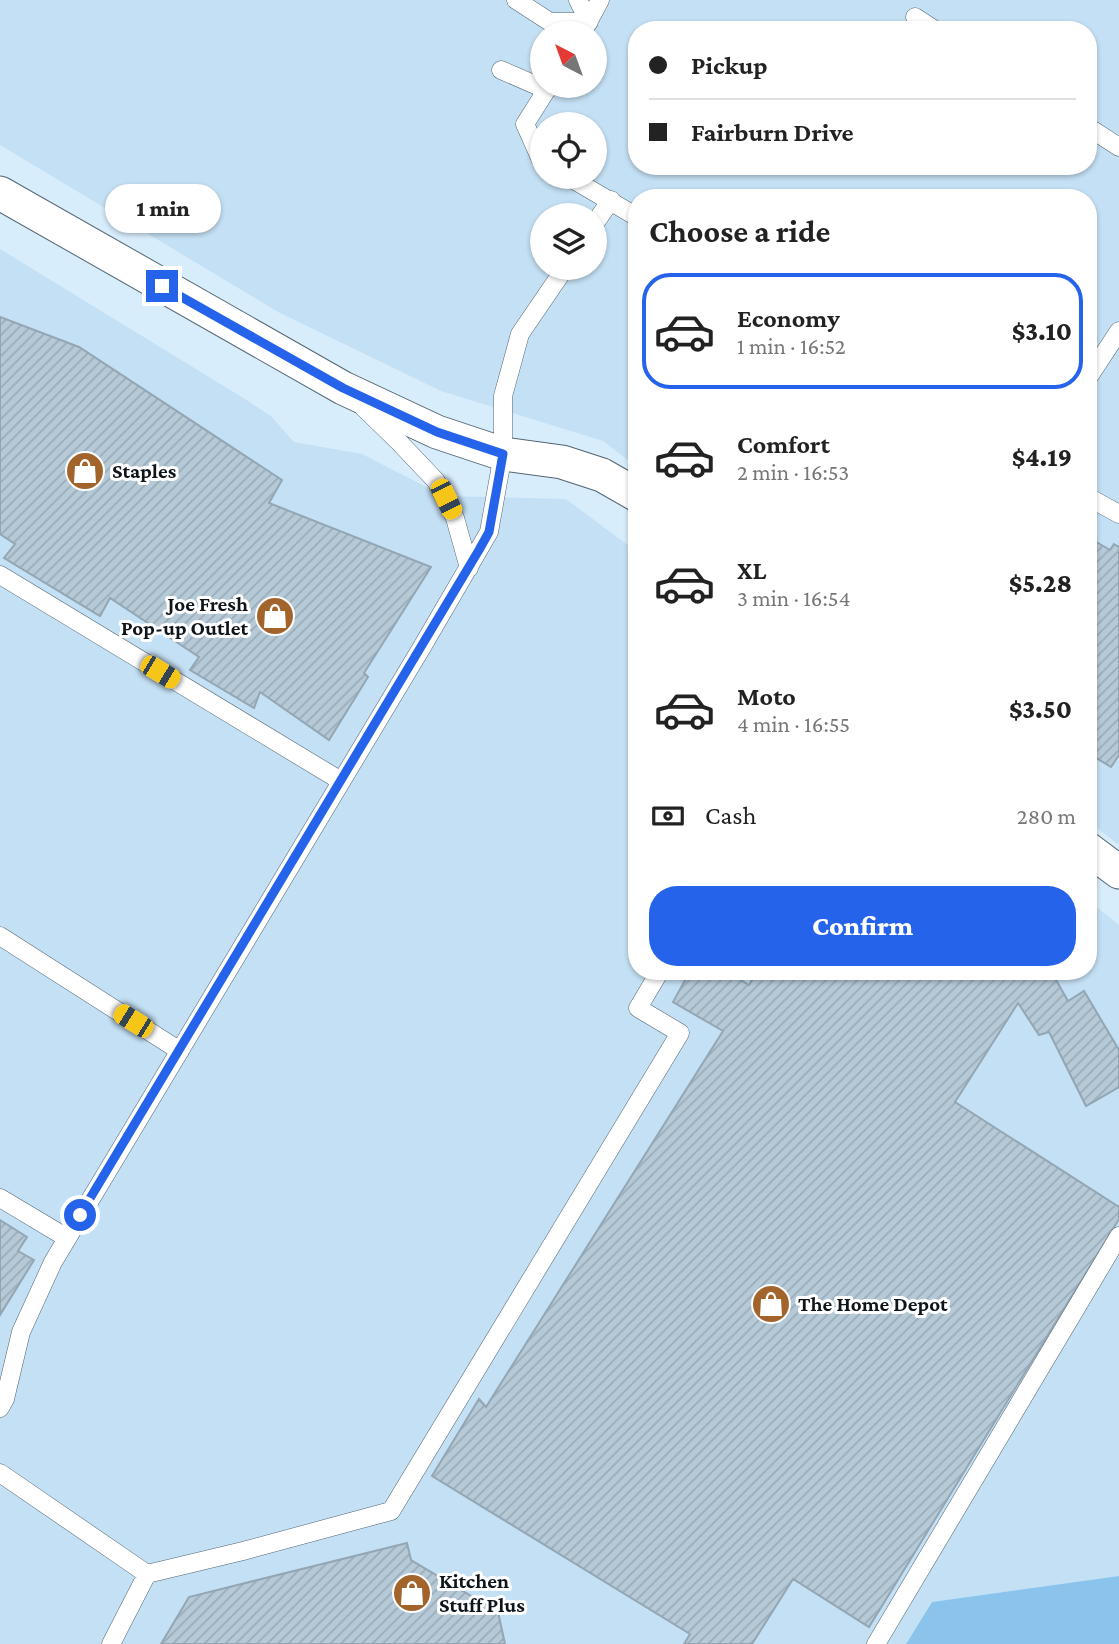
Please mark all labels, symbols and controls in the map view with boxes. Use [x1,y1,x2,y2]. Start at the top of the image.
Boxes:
north arrow [530,21,607,98]
map controls [530,21,607,280]
text: Pickup [691,51,768,80]
button: locate [530,112,607,189]
text: Fairburn Drive [691,118,854,147]
callout: 1 min [104,184,220,233]
text: 1 min [136,195,190,221]
button: layers [530,203,607,280]
text: Choose a ride [649,213,830,249]
route end [146,270,178,302]
icon: car [653,300,716,363]
text: Economy [737,304,840,333]
text: $3.10 [1012,317,1072,346]
text: 1 min · 16:52 [737,333,846,359]
icon: car [653,426,716,489]
text: Comfort [737,430,830,459]
text: $4.19 [1012,443,1072,472]
shop icon: Staples [64,450,106,492]
place label: Staples [112,459,177,483]
text: 2 min · 16:53 [737,459,849,485]
car [428,476,465,522]
icon: car [653,552,716,615]
text: XL [737,556,766,585]
text: $5.28 [1009,569,1072,598]
text: 3 min · 16:54 [737,585,850,611]
place label: Joe Fresh Pop-up Outlet [121,592,248,640]
shop icon: Joe Fresh Pop-up Outlet [254,595,296,637]
car [137,652,184,692]
icon: car [653,678,716,741]
text: Moto [737,682,796,711]
text: $3.50 [1009,695,1072,724]
text: 4 min · 16:55 [737,711,850,737]
icon: cash [649,797,687,835]
text: Cash [705,801,756,830]
text: 280 m [1017,803,1076,829]
button: Confirm [649,886,1076,966]
car [110,1001,157,1041]
route start [64,1199,96,1231]
shop icon: The Home Depot [750,1283,792,1325]
place label: The Home Depot [798,1292,948,1316]
place label: Kitchen Stuff Plus [439,1569,525,1617]
shop icon: Kitchen Stuff Plus [391,1572,433,1614]

